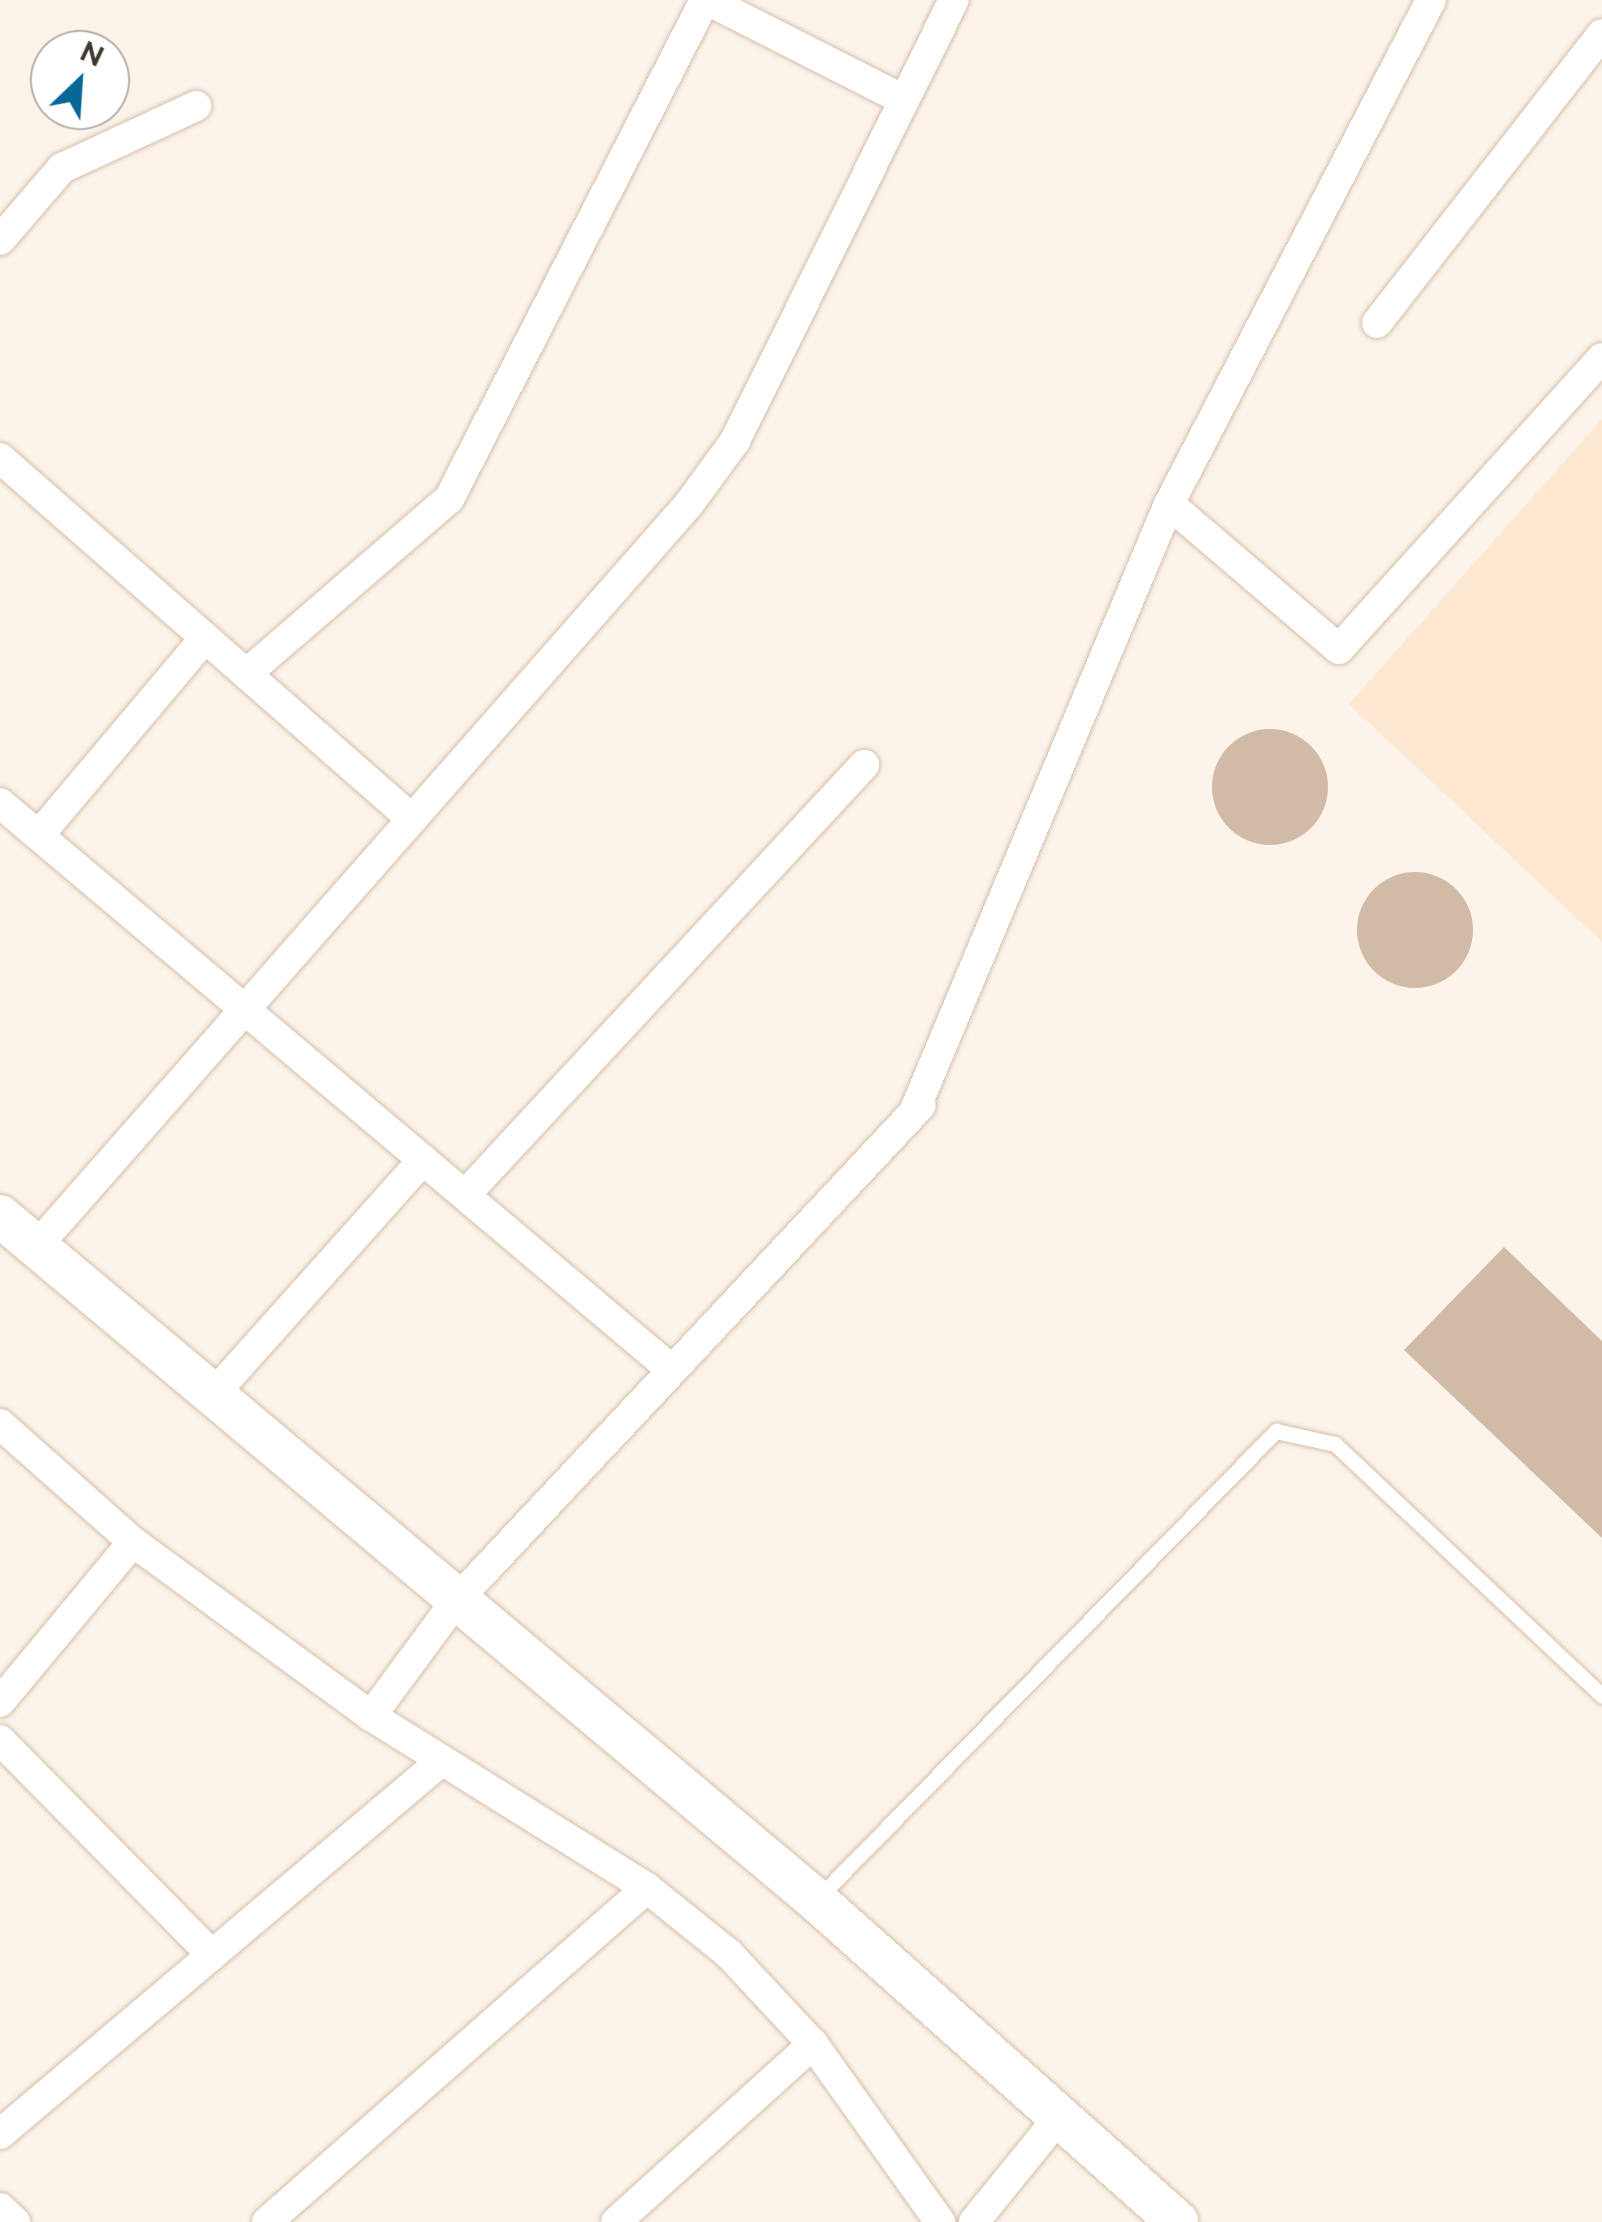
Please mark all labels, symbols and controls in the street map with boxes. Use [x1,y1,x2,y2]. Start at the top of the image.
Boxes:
north arrow [30,30,130,130]
text: N [75,35,109,74]

